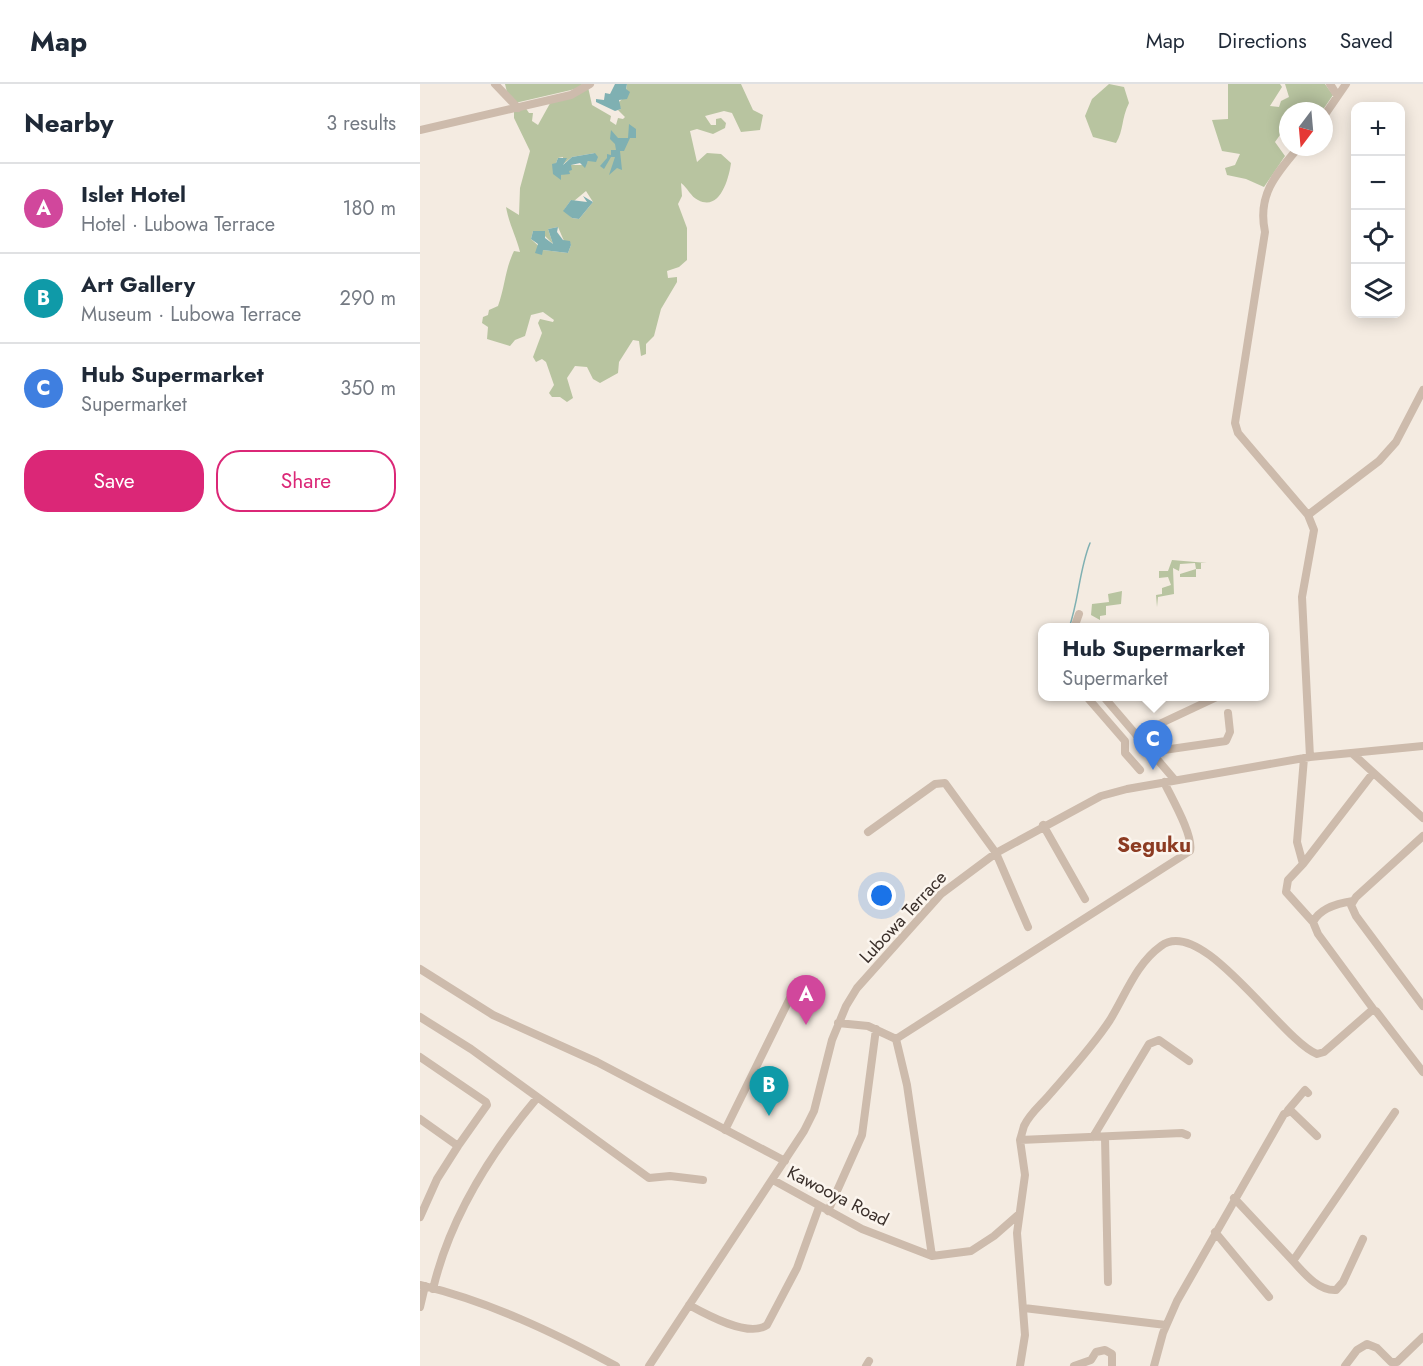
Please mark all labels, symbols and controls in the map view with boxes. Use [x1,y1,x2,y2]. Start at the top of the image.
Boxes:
text: Map [30,21,87,62]
text: Map [1146,26,1185,56]
text: Directions [1218,26,1307,56]
text: Saved [1340,26,1393,56]
north arrow [1279,102,1333,156]
map controls [1351,102,1405,318]
button: + [1351,102,1405,156]
text: Nearby [24,104,113,142]
text: 3 results [326,109,396,138]
button: − [1351,156,1405,210]
text: Islet Hotel [81,178,186,210]
text: A [36,194,51,223]
text: 180 m [342,194,396,223]
text: Hotel · Lubowa Terrace [81,210,275,239]
button: locate [1351,210,1405,264]
button: layers [1351,264,1405,318]
text: Art Gallery [81,268,195,300]
text: B [37,284,50,313]
text: 290 m [340,284,396,313]
text: Museum · Lubowa Terrace [81,300,301,329]
text: Hub Supermarket [81,358,264,390]
text: C [36,374,51,403]
text: 350 m [340,374,396,403]
text: Supermarket [81,390,187,419]
button: Save [24,450,204,512]
button: Share [216,450,396,512]
popup [1038,623,1269,701]
text: Hub Supermarket [1062,632,1245,664]
text: Supermarket [1062,664,1168,693]
pin: C [1134,720,1172,770]
district label: Seguku [1117,830,1191,860]
street label: Lubowa Terrace [853,865,953,969]
your location [867,881,896,910]
pin: A [786,976,826,1025]
pin: B [750,1066,788,1116]
street label: Kawooya Road [783,1159,893,1233]

